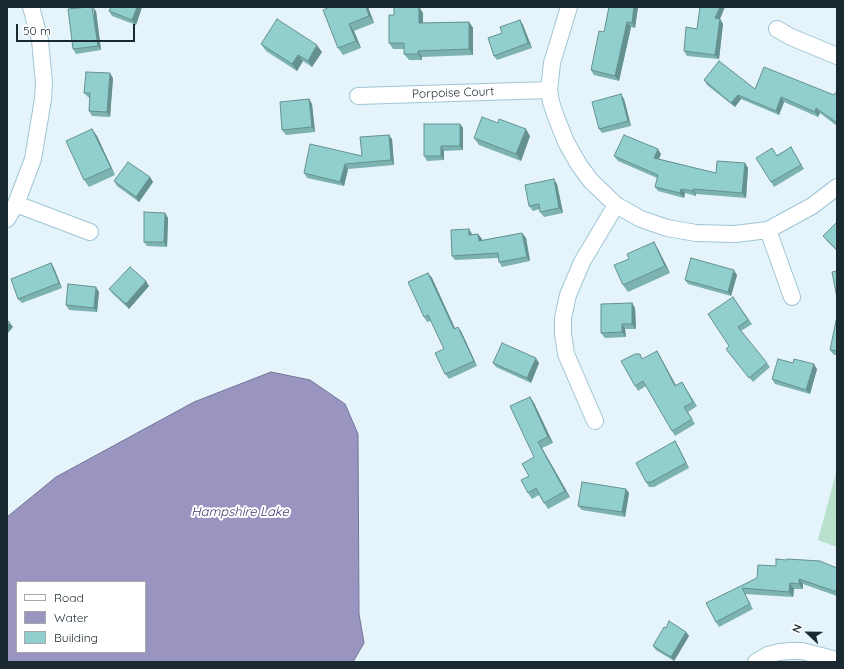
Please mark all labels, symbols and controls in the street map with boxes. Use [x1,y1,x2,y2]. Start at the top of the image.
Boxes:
scale bar [18,16,137,42]
text: 50 m [23,23,51,38]
street label: Porpoise Court [412,84,494,102]
water label: Hampshire Lake [191,504,289,520]
legend [16,581,146,653]
text: Road [54,590,84,605]
text: Water [54,610,88,625]
north arrow [788,613,828,653]
text: N [789,622,805,635]
text: Building [54,630,98,645]

